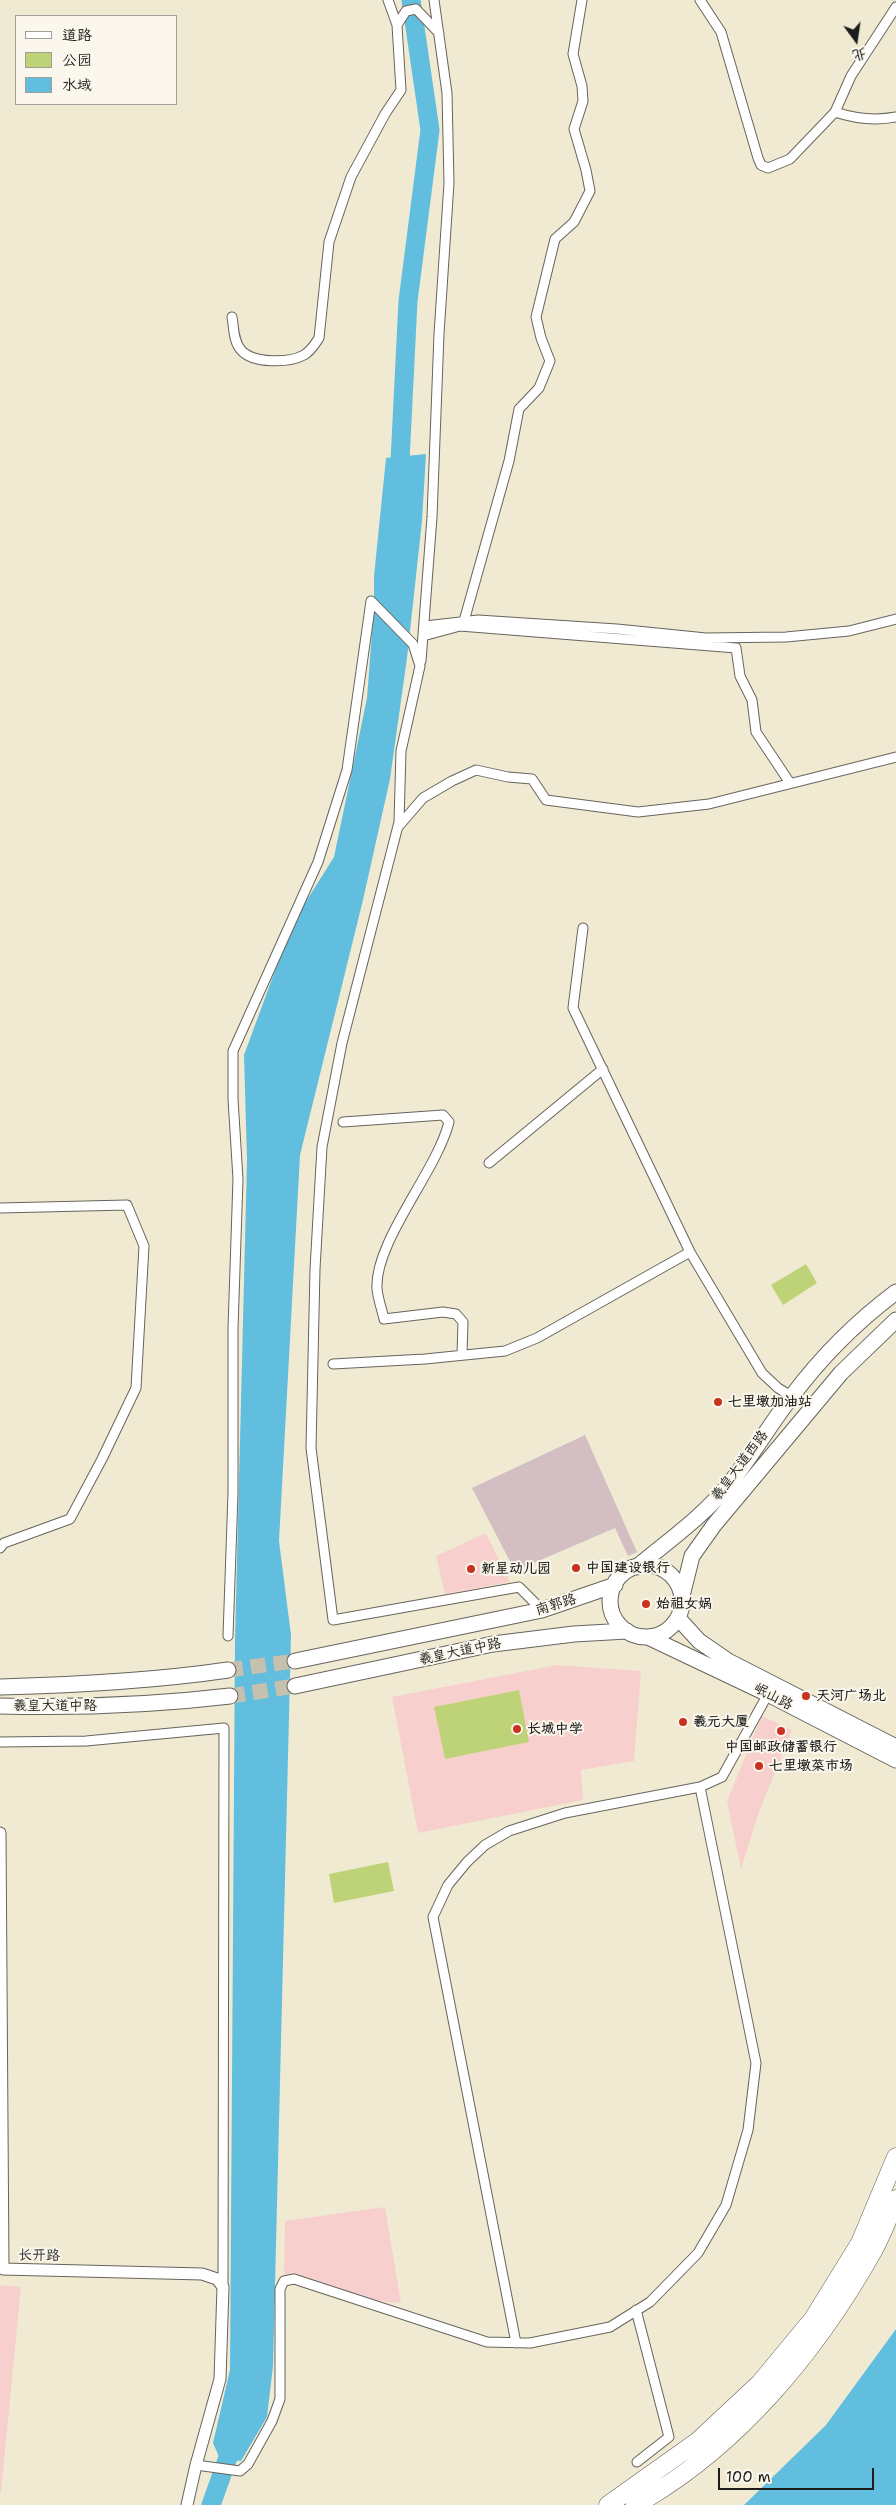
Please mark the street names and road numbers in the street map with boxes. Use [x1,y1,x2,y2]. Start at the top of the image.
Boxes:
street label: 羲皇大道西路 [708,1427,772,1505]
street label: 南郭路 [533,1591,579,1619]
street label: 羲皇大道中路 [417,1635,503,1669]
street label: 岷山路 [750,1680,796,1714]
street label: 羲皇大道中路 [13,1698,97,1714]
street label: 长开路 [18,2247,60,2265]

